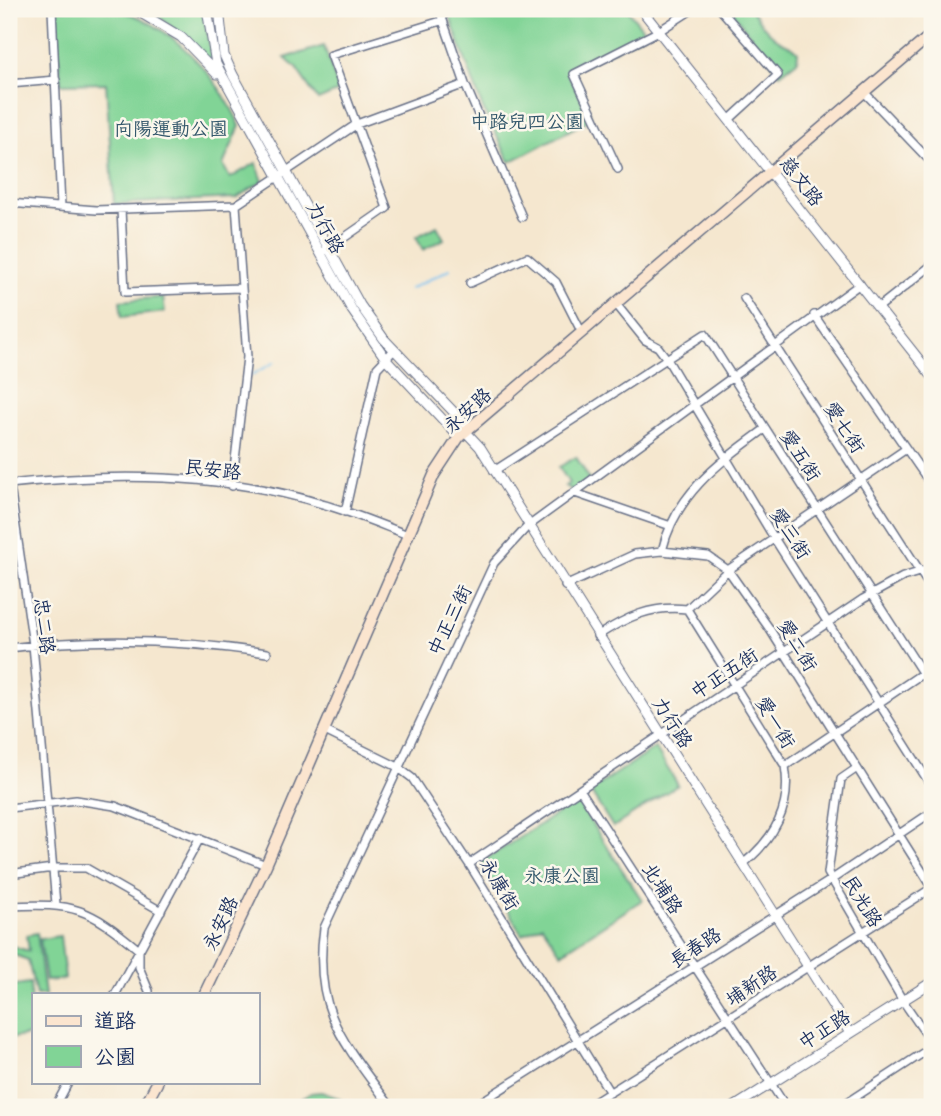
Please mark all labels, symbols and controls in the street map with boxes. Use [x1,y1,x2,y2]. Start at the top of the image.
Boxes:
park label: 中路兒四公園 [470,108,584,134]
park label: 向陽運動公園 [114,115,228,141]
street label: 慈文路 [774,151,830,211]
street label: 力行路 [301,196,351,258]
street label: 永安路 [437,381,497,439]
street label: 愛七街 [819,396,871,458]
street label: 愛五街 [775,424,827,486]
street label: 民安路 [183,453,243,485]
street label: 愛三街 [765,502,817,564]
street label: 中正三街 [421,580,477,660]
street label: 忠二路 [29,596,61,656]
street label: 愛二街 [772,614,824,676]
street label: 中正五街 [685,641,763,705]
street label: 力行路 [647,691,699,753]
street label: 愛一街 [750,691,802,753]
street label: 永康街 [474,853,526,915]
street label: 北埔路 [637,857,689,919]
park label: 永康公園 [524,862,600,888]
street label: 民光路 [837,870,889,932]
street label: 永安路 [196,892,244,954]
street label: 長春路 [664,921,726,973]
street label: 埔新路 [720,958,782,1012]
legend [32,993,259,1084]
street label: 中正路 [793,1003,855,1055]
text: 道路 [94,1006,136,1035]
text: 公園 [94,1042,136,1071]

